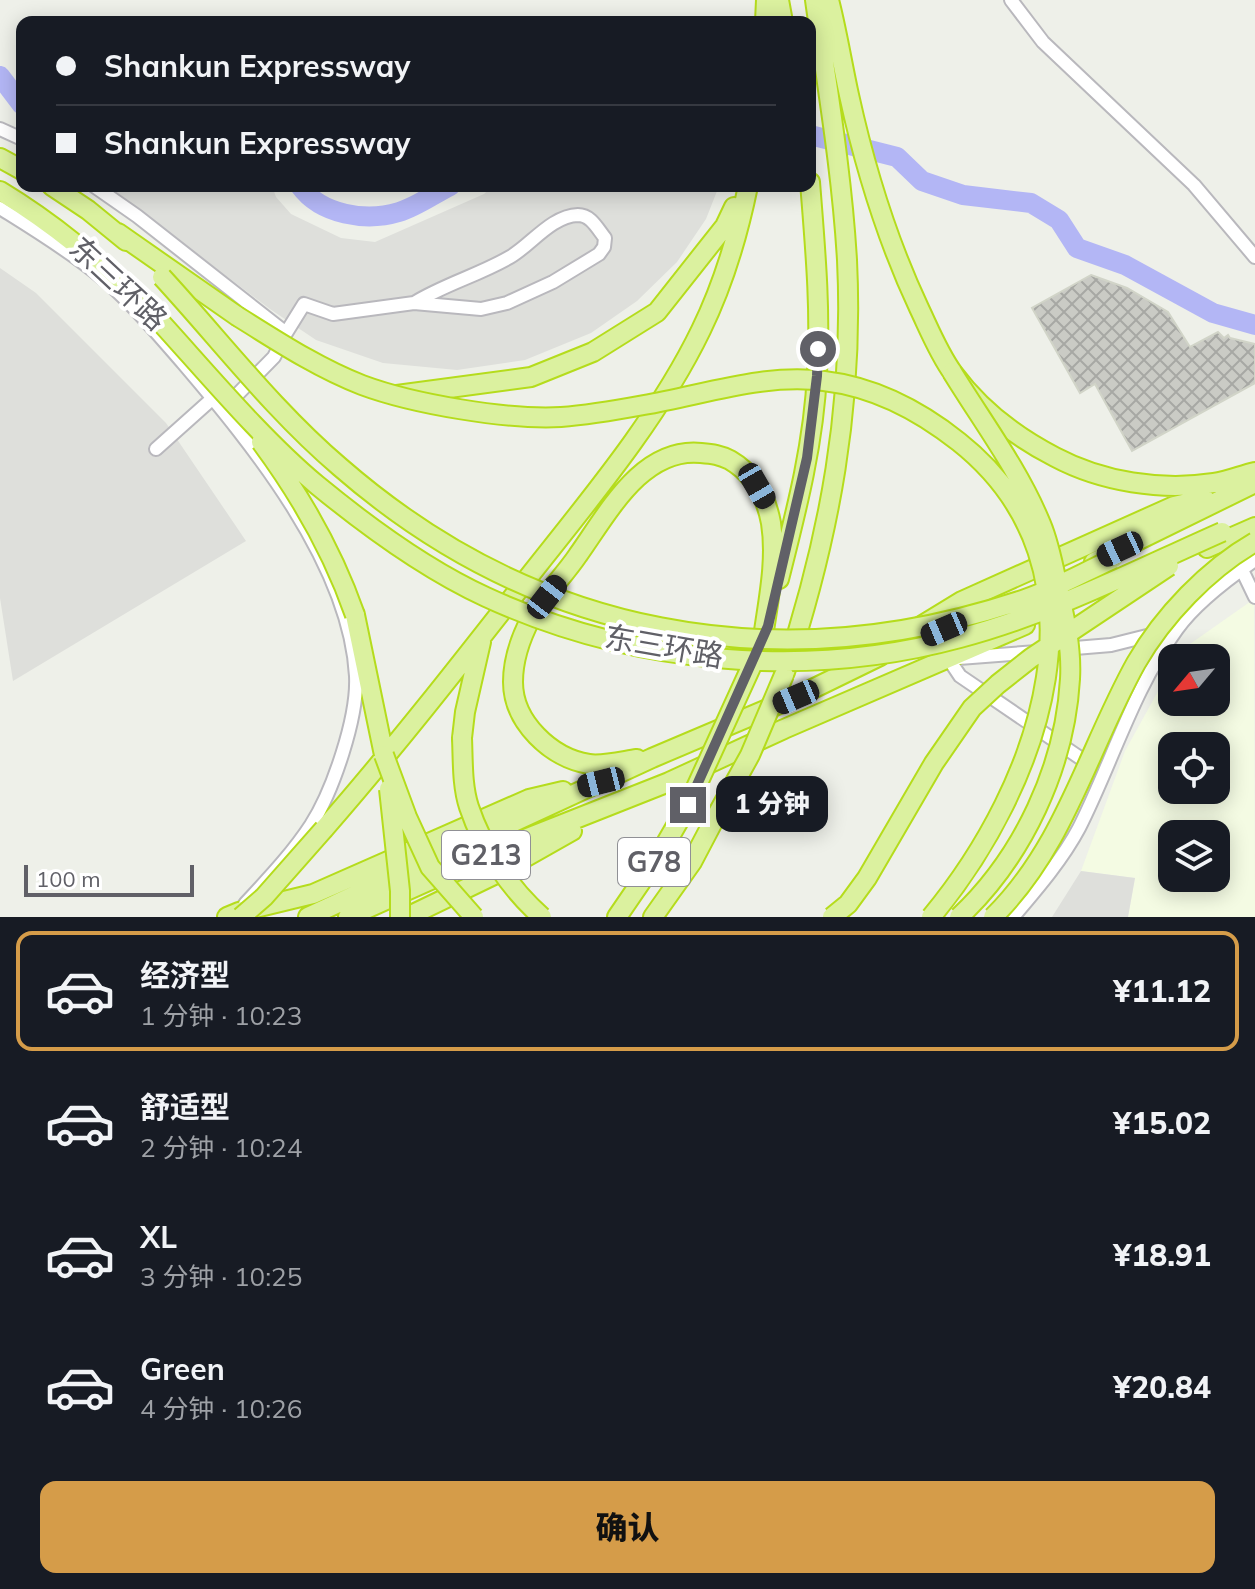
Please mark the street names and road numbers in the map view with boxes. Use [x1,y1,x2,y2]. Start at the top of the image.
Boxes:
street label: 东三环路 [62,228,176,338]
street label: 东三环路 [602,617,727,675]
road number: G213 [442,831,530,879]
road number: G78 [618,838,690,886]

